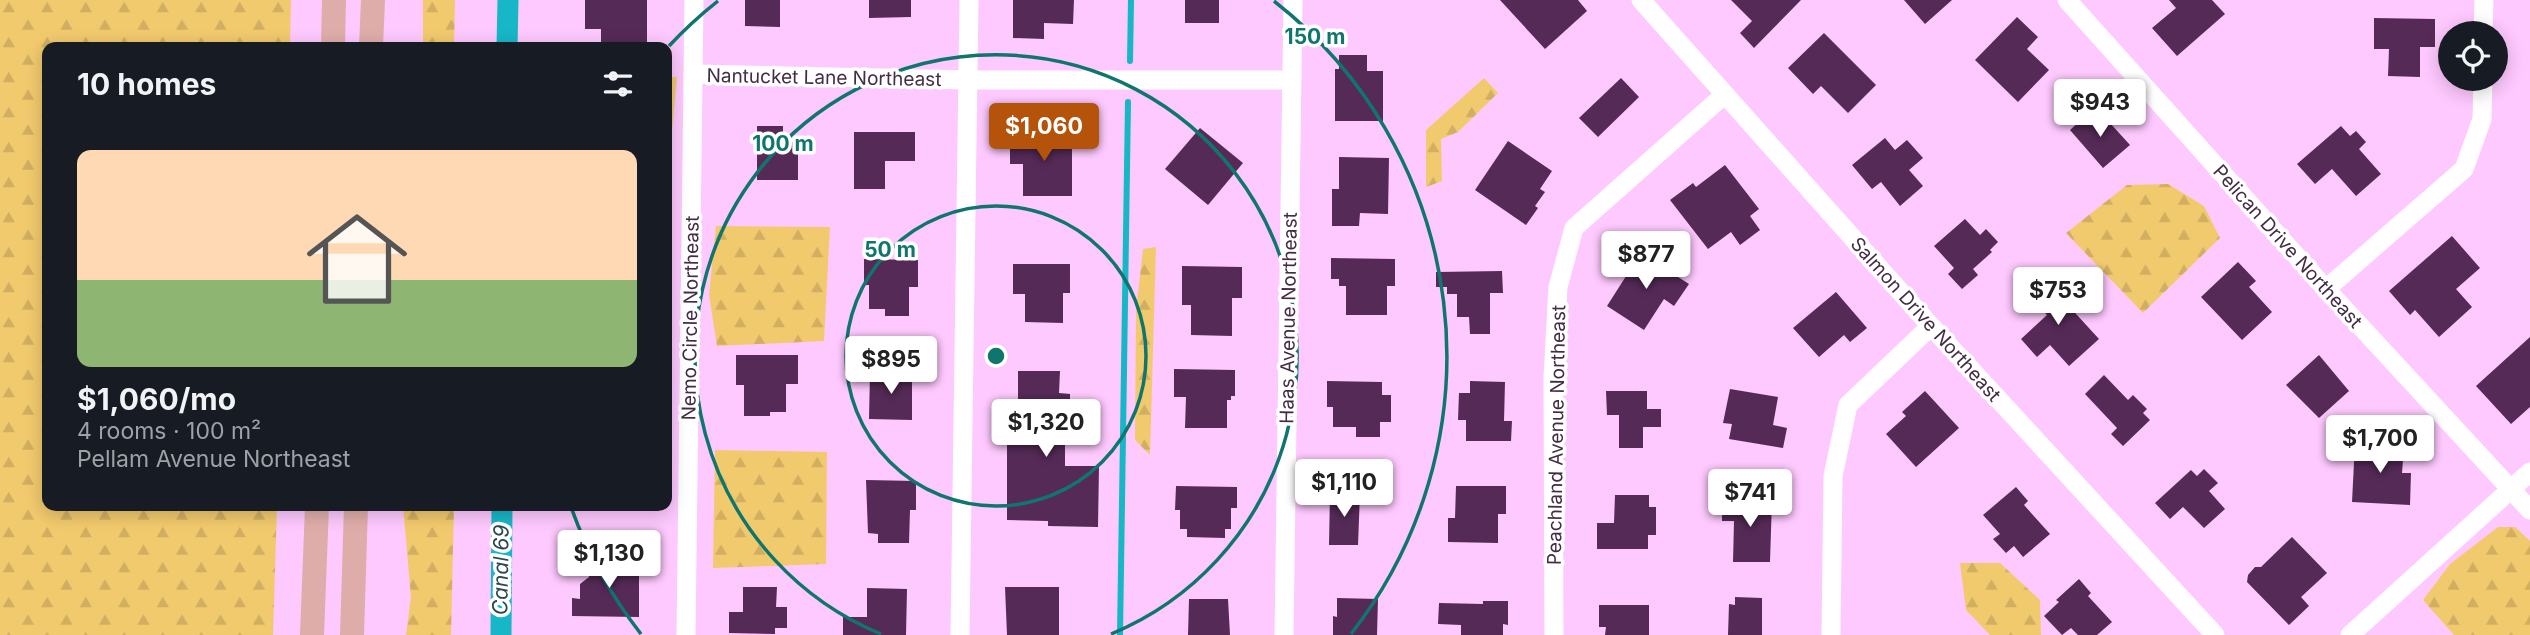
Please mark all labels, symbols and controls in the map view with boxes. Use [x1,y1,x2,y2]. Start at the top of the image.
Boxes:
map controls [2438,21,2508,91]
button: locate [2438,21,2508,91]
text: 150 m [1285,24,1345,49]
street label: Nantucket Lane Northeast [706,64,942,91]
icon: filters [599,65,637,103]
text: 10 homes [77,66,216,102]
pin: $943 [2059,80,2141,139]
text: $943 [2070,88,2130,116]
pin: $1,060 [987,104,1101,163]
text: $1,060 [1005,112,1083,140]
text: 100 m [752,131,814,156]
street label: Pelican Drive Northeast [2208,160,2367,333]
icon: home [294,196,420,322]
street label: Haas Avenue Northeast [1275,212,1302,424]
street label: Nemo Circle Northeast [677,215,704,421]
pin: $877 [1605,232,1687,291]
street label: Salmon Drive Northeast [1846,232,2006,406]
text: 50 m [864,237,916,262]
text: $877 [1617,240,1675,268]
pin: $753 [2017,268,2099,327]
text: $753 [2029,276,2087,304]
street label: Peachland Avenue Northeast [1543,305,1570,565]
pin: $895 [850,336,932,396]
centre of rings [984,344,1008,368]
text: $895 [861,345,921,373]
text: $1,060/mo [77,381,236,417]
pin: $1,320 [989,400,1103,459]
text: $1,320 [1008,408,1084,436]
pin: $1,700 [2323,416,2437,475]
text: 4 rooms · 100 m² [77,417,261,445]
text: $1,700 [2342,424,2418,452]
text: Pellam Avenue Northeast [77,445,350,473]
pin: $1,110 [1287,460,1401,519]
text: $1,110 [1311,468,1377,496]
pin: $741 [1709,470,1791,529]
text: $741 [1724,478,1776,506]
water label: Canal 69 [487,524,514,615]
pin: $1,130 [552,530,666,590]
text: $1,130 [574,539,644,567]

